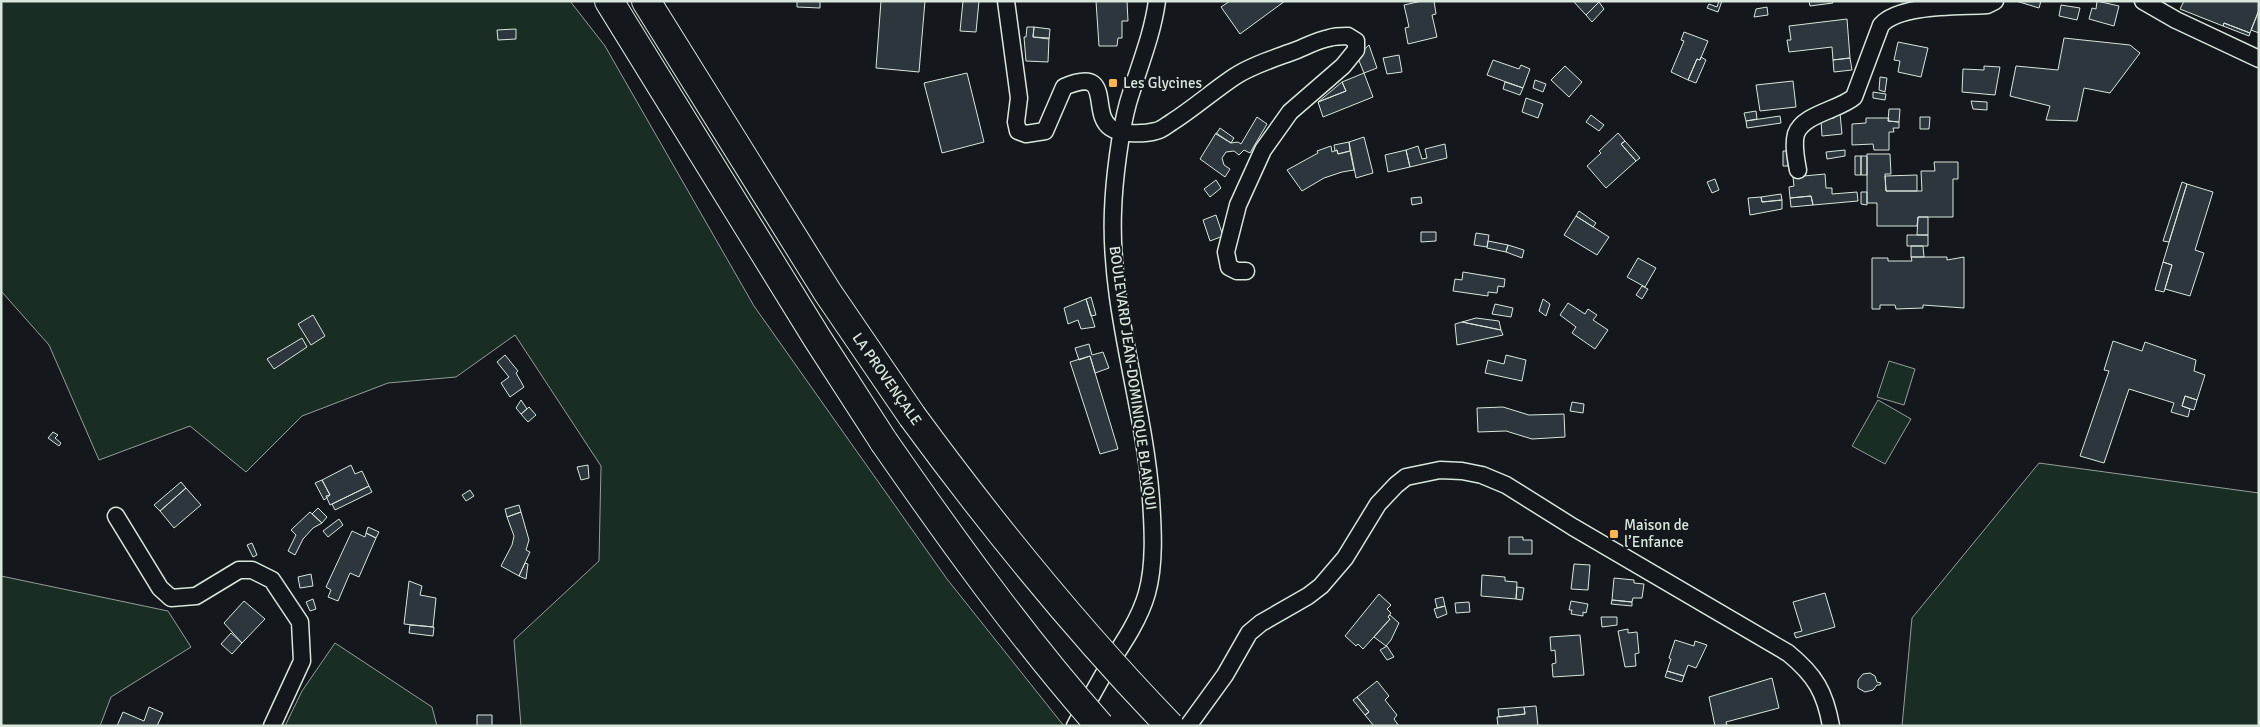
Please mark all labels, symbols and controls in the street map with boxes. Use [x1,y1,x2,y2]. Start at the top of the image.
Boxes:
place label: Les Glycines [1123,74,1202,92]
marker: Les Glycines [1107,77,1119,89]
street label: BOULEVARD JEAN-DOMINIQUE BLANQUI [1106,245,1160,511]
street label: LA PROVENÇALE [848,329,926,429]
place label: Maison de l’Enfance [1624,516,1689,551]
marker: Maison de l’Enfance [1608,528,1620,540]

